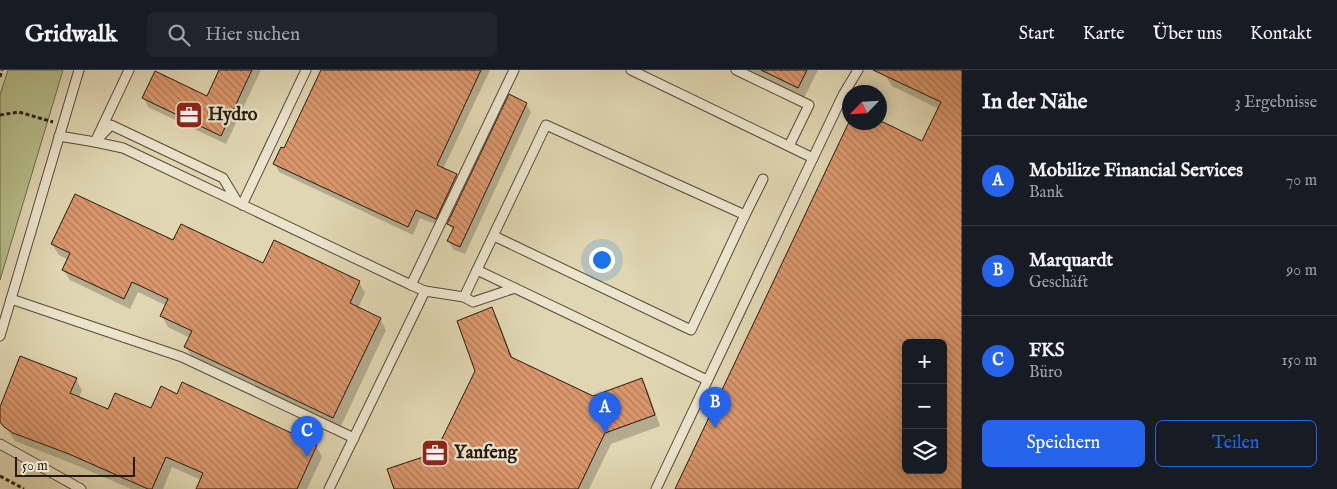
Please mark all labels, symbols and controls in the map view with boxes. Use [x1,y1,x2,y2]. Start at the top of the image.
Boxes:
search box [147,12,497,57]
text: Gridwalk [25,19,117,50]
icon: search [165,21,193,49]
text: Hier suchen [205,23,300,47]
text: Start [1019,23,1055,46]
text: Karte [1083,23,1125,46]
text: Über uns [1153,23,1222,46]
text: Kontakt [1250,23,1312,46]
north arrow [842,85,887,130]
text: In der Nähe [982,89,1088,116]
text: 3 Ergebnisse [1235,93,1317,113]
office icon: Hydro [174,100,204,130]
place label: Hydro [208,104,258,127]
text: Mobilize Financial Services [1029,159,1243,183]
text: A [993,171,1003,191]
text: 70 m [1286,171,1317,191]
text: Bank [1029,183,1064,203]
your location [589,247,615,273]
text: Marquardt [1029,249,1113,273]
text: B [993,261,1003,281]
text: 90 m [1286,261,1317,281]
text: Geschäft [1029,273,1088,293]
map controls [902,339,947,474]
button: + [902,339,947,384]
text: FKS [1029,339,1065,363]
text: C [992,351,1004,371]
text: 150 m [1282,351,1317,371]
text: Büro [1029,363,1062,383]
button: − [902,384,947,429]
pin: B [699,387,731,428]
pin: A [589,392,621,433]
pin: C [291,416,323,457]
button: Speichern [982,420,1145,467]
button: Teilen [1155,420,1317,467]
button: layers [902,429,947,474]
office icon: Yanfeng [420,438,450,468]
place label: Yanfeng [454,442,518,465]
scale bar [15,454,135,477]
text: 50 m [22,457,48,475]

